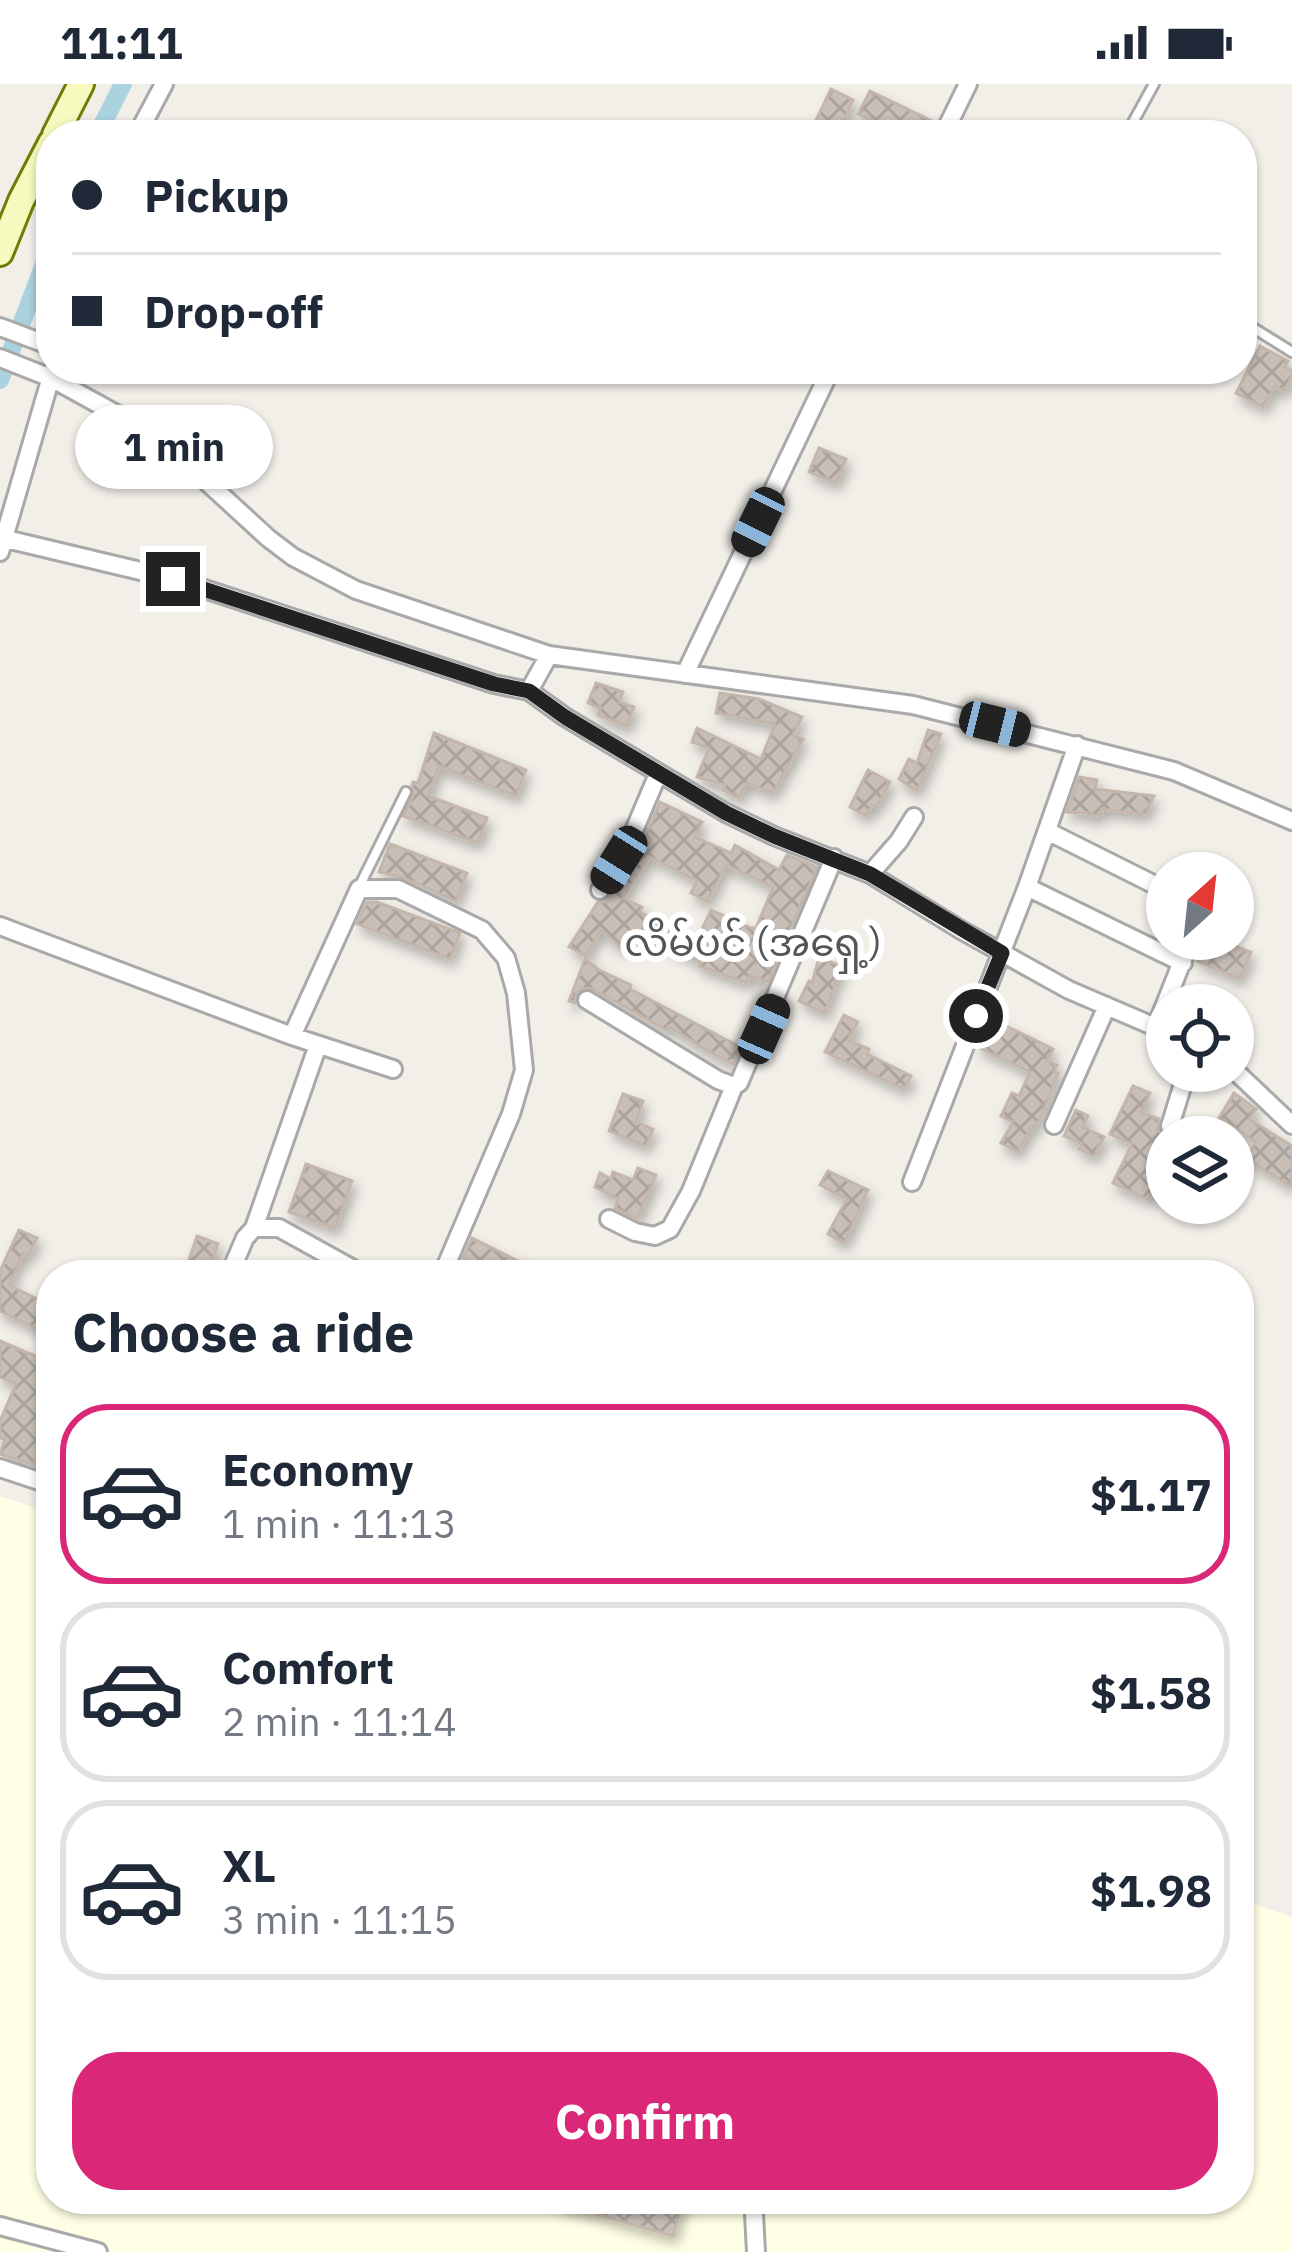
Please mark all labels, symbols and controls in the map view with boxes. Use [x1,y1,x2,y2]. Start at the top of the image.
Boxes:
text: 11:11 [60,13,183,71]
text: Pickup [144,166,289,224]
text: Drop-off [144,282,323,340]
callout: 1 min [74,405,272,489]
text: 1 min [123,421,225,472]
car [726,482,790,562]
route end [146,552,200,606]
car [956,698,1034,750]
car [585,820,653,900]
north arrow [1146,852,1254,960]
map controls [1146,852,1254,1224]
district label: လိမ်ပင် (အရှေ့) [624,916,882,974]
button: locate [1146,984,1254,1092]
car [733,989,795,1069]
route start [949,989,1003,1043]
button: layers [1146,1116,1254,1224]
text: Choose a ride [72,1297,414,1367]
icon: car [78,1440,186,1548]
text: Economy [222,1440,413,1498]
text: $1.17 [1090,1465,1212,1523]
text: 1 min · 11:13 [222,1498,457,1549]
icon: car [78,1638,186,1746]
text: Comfort [222,1638,394,1696]
text: $1.58 [1090,1663,1212,1721]
text: 2 min · 11:14 [222,1696,457,1747]
icon: car [78,1836,186,1944]
text: XL [222,1836,276,1894]
text: $1.98 [1090,1861,1212,1919]
text: 3 min · 11:15 [222,1894,457,1945]
button: Confirm [72,2052,1218,2190]

